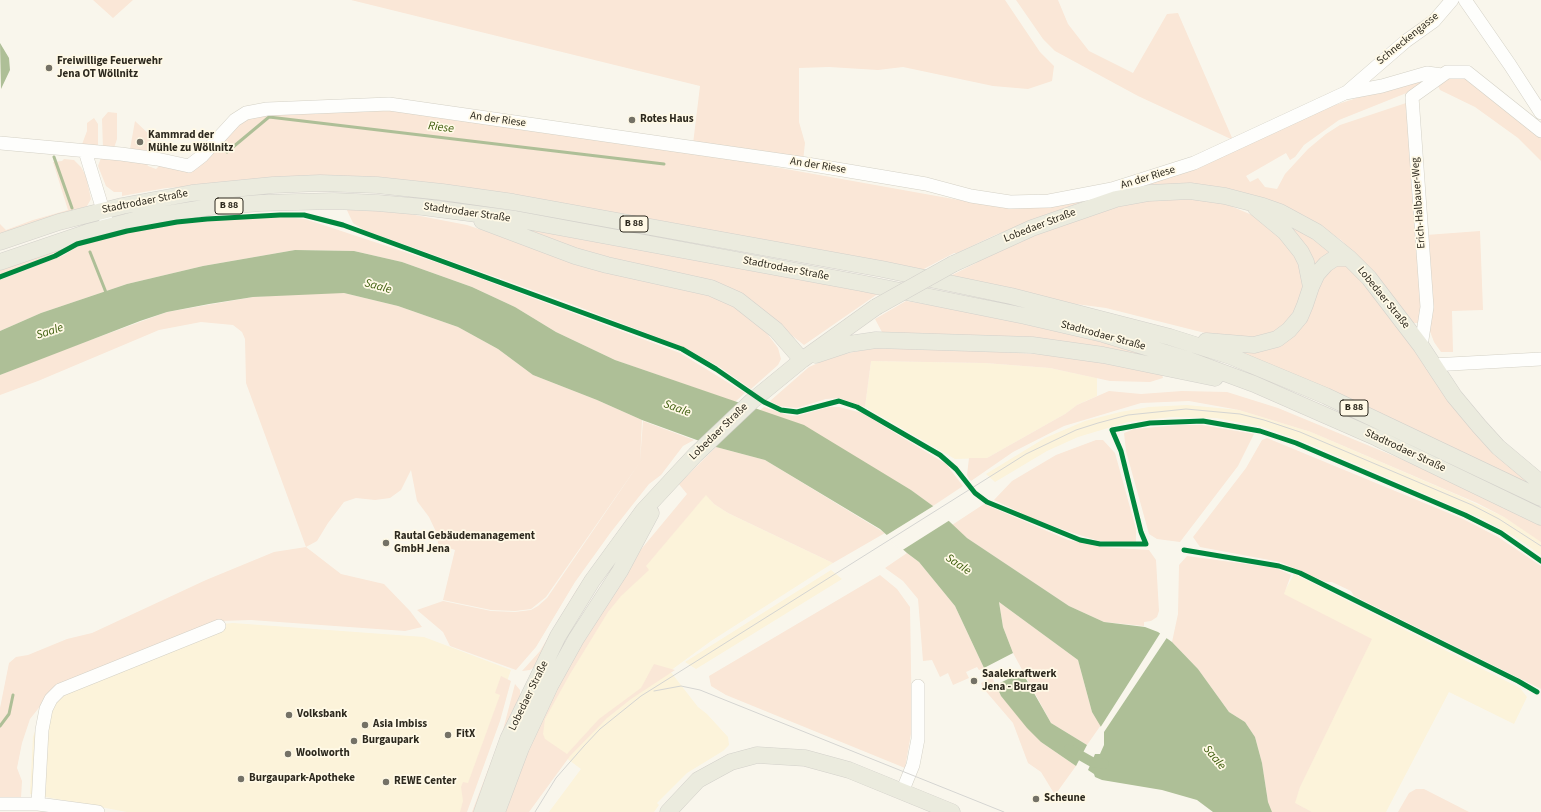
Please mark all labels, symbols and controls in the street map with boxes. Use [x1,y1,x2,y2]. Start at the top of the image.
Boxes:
street label: Schneckengasse [1374,10,1442,68]
place label: Freiwillige Feuerwehr Jena OT Wöllnitz [57,55,162,81]
marker: Freiwillige Feuerwehr Jena OT Wöllnitz [44,63,54,73]
street label: An der Riese [469,110,527,130]
place label: Rotes Haus [640,113,694,127]
marker: Rotes Haus [627,115,637,125]
water label: Riese [427,119,455,137]
place label: Kammrad der Mühle zu Wöllnitz [148,129,233,155]
marker: Kammrad der Mühle zu Wöllnitz [135,137,145,147]
street label: An der Riese [789,155,847,177]
street label: Erich-Halbauer-Weg [1409,157,1429,249]
street label: An der Riese [1119,163,1177,193]
street label: Stadtrodaer Straße [101,187,189,217]
road number: B 88 [215,198,243,214]
street label: Stadtrodaer Straße [423,200,511,226]
street label: Lobedaer Straße [1002,206,1078,246]
road number: B 88 [620,216,648,232]
street label: Stadtrodaer Straße [742,254,830,284]
street label: Lobedaer Straße [1354,264,1412,332]
water label: Saale [363,276,393,298]
street label: Stadtrodaer Straße [1059,318,1147,354]
water label: Saale [35,321,65,343]
water label: Saale [662,398,692,420]
road number: B 88 [1340,400,1368,416]
street label: Lobedaer Straße [687,401,751,463]
street label: Stadtrodaer Straße [1363,427,1447,475]
place label: Rautal Gebäudemanagement GmbH Jena [394,530,535,556]
marker: Rautal Gebäudemanagement GmbH Jena [381,538,391,548]
water label: Saale [943,551,973,579]
street label: Lobedaer Straße [506,659,552,733]
place label: Saalekraftwerk Jena - Burgau [982,668,1057,694]
marker: Saalekraftwerk Jena - Burgau [969,676,979,686]
place label: Volksbank [297,708,347,722]
marker: Volksbank [284,710,294,720]
place label: Asia Imbiss [373,718,427,732]
marker: Asia Imbiss [360,720,370,730]
place label: FitX [456,728,475,742]
marker: FitX [443,730,453,740]
place label: Burgaupark [362,734,419,748]
marker: Burgaupark [349,736,359,746]
water label: Saale [1200,743,1228,773]
place label: Woolworth [296,747,350,761]
marker: Woolworth [283,749,293,759]
place label: Burgaupark-Apotheke [249,772,355,786]
marker: Burgaupark-Apotheke [236,774,246,784]
place label: REWE Center [394,775,456,789]
marker: REWE Center [381,777,391,787]
place label: Scheune [1044,792,1085,806]
marker: Scheune [1031,794,1041,804]

